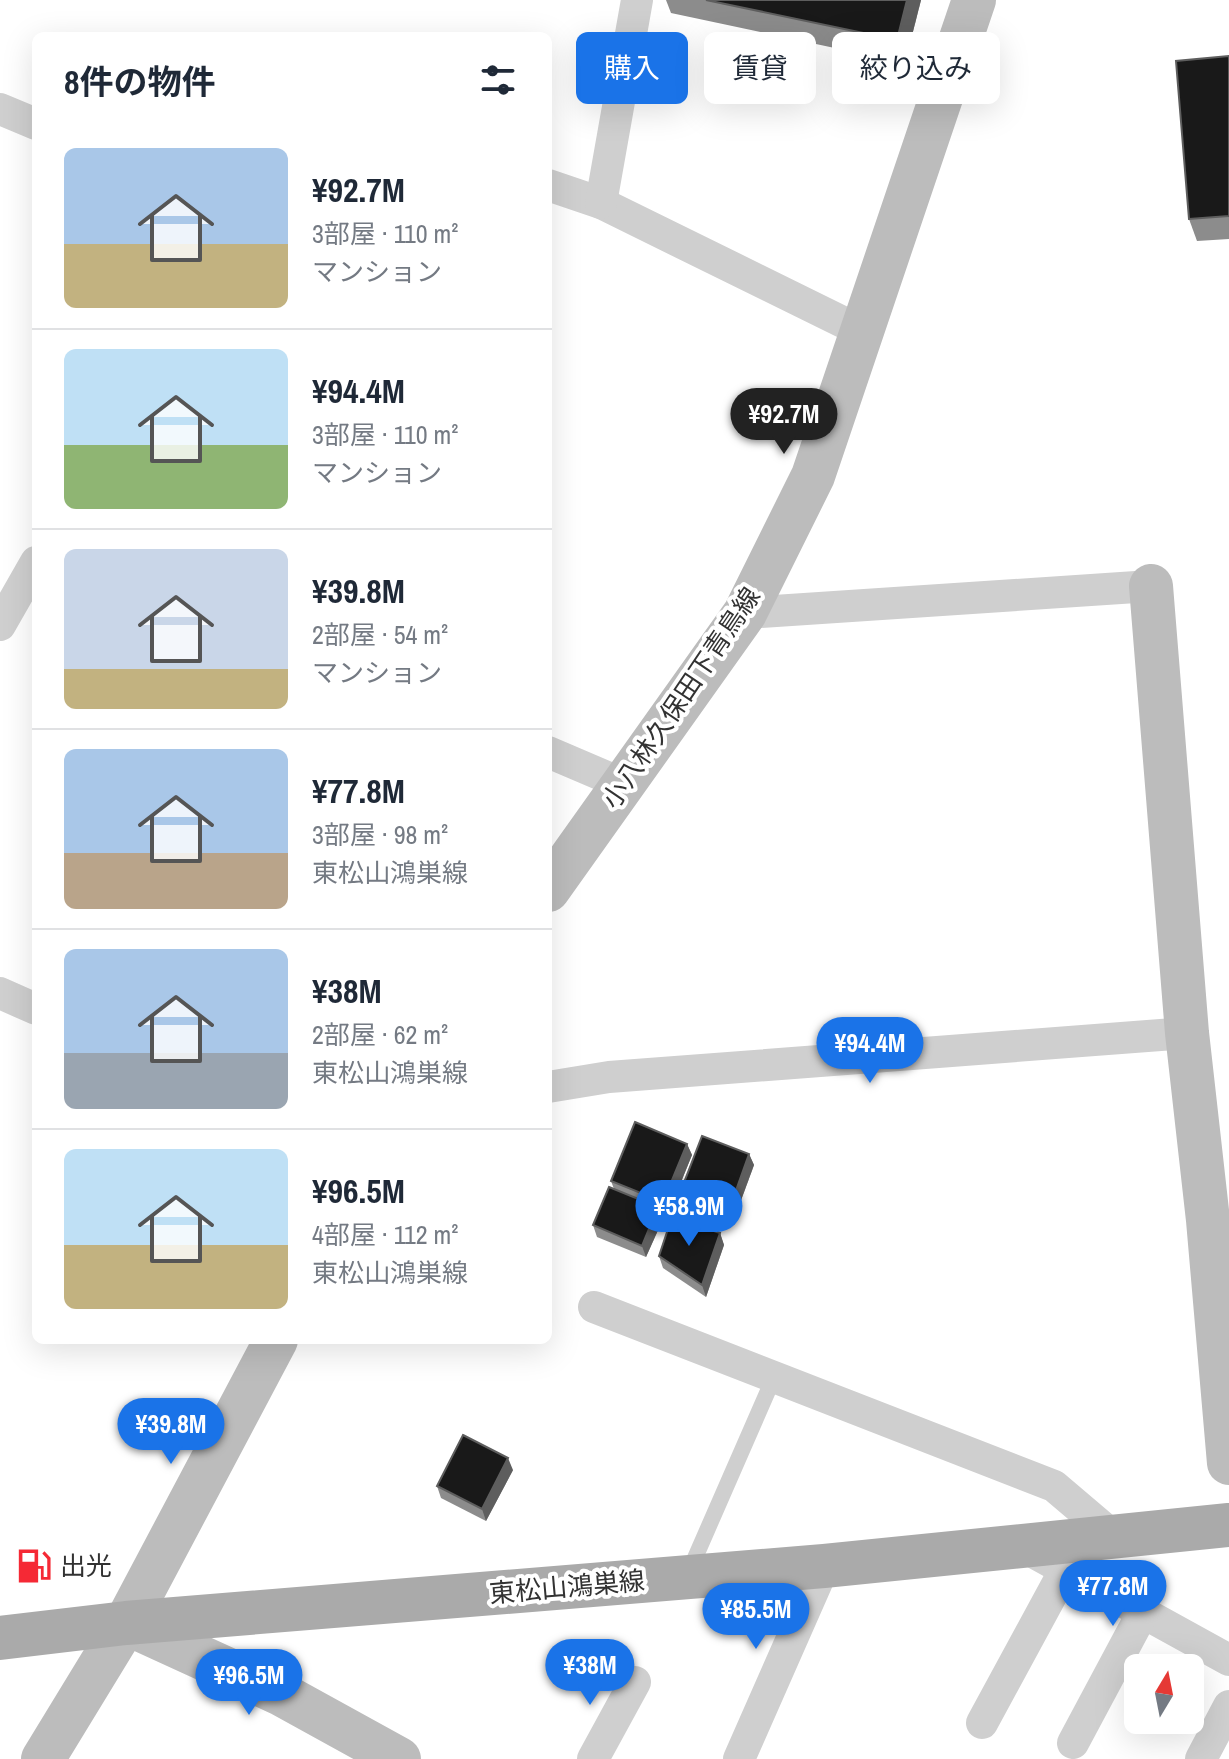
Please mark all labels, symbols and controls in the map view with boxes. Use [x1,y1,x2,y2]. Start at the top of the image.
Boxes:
chip: 購入 [576,32,688,104]
chip: 賃貸 [704,32,816,104]
chip: 絞り込み [832,32,1000,104]
icon: filters [476,58,520,102]
text: 8件の物件 [64,59,216,105]
text: ¥92.7M [312,167,405,213]
icon: home [128,180,224,276]
text: 3部屋 · 110 m² [312,216,458,251]
text: マンション [312,254,442,289]
text: ¥94.4M [312,368,405,414]
icon: home [128,381,224,477]
pin: ¥92.7M [719,388,849,456]
text: ¥92.7M [748,396,820,431]
text: 3部屋 · 110 m² [312,417,458,452]
text: マンション [312,455,442,490]
text: ¥39.8M [312,568,405,614]
street label: 小八林久保田下青鳥線 [593,580,768,815]
icon: home [128,581,224,677]
text: 2部屋 · 54 m² [312,617,448,652]
text: マンション [312,655,442,690]
text: ¥77.8M [312,768,405,814]
icon: home [128,781,224,877]
text: 3部屋 · 98 m² [312,817,448,852]
text: 東松山鴻巣線 [312,855,468,890]
text: ¥38M [312,968,382,1014]
icon: home [128,981,224,1077]
text: 2部屋 · 62 m² [312,1017,448,1052]
pin: ¥94.4M [805,1017,935,1085]
text: ¥94.4M [834,1025,906,1060]
text: 東松山鴻巣線 [312,1055,468,1090]
text: ¥96.5M [312,1168,405,1214]
pin: ¥58.9M [624,1180,754,1248]
icon: home [128,1181,224,1277]
text: ¥58.9M [653,1188,725,1223]
text: 4部屋 · 112 m² [312,1217,458,1252]
text: 東松山鴻巣線 [312,1255,468,1290]
pin: ¥39.8M [106,1398,236,1466]
text: ¥39.8M [135,1406,207,1441]
fuel station icon: 出光 [15,1547,53,1585]
place label: 出光 [60,1548,112,1583]
pin: ¥77.8M [1048,1560,1178,1628]
street label: 東松山鴻巣線 [488,1562,646,1611]
text: ¥77.8M [1077,1568,1149,1603]
pin: ¥85.5M [691,1583,821,1651]
text: ¥85.5M [720,1591,792,1626]
pin: ¥38M [543,1639,637,1707]
text: ¥38M [563,1647,617,1682]
pin: ¥96.5M [184,1649,314,1717]
north arrow [1124,1654,1204,1734]
map controls [1124,1654,1204,1734]
text: ¥96.5M [213,1657,285,1692]

